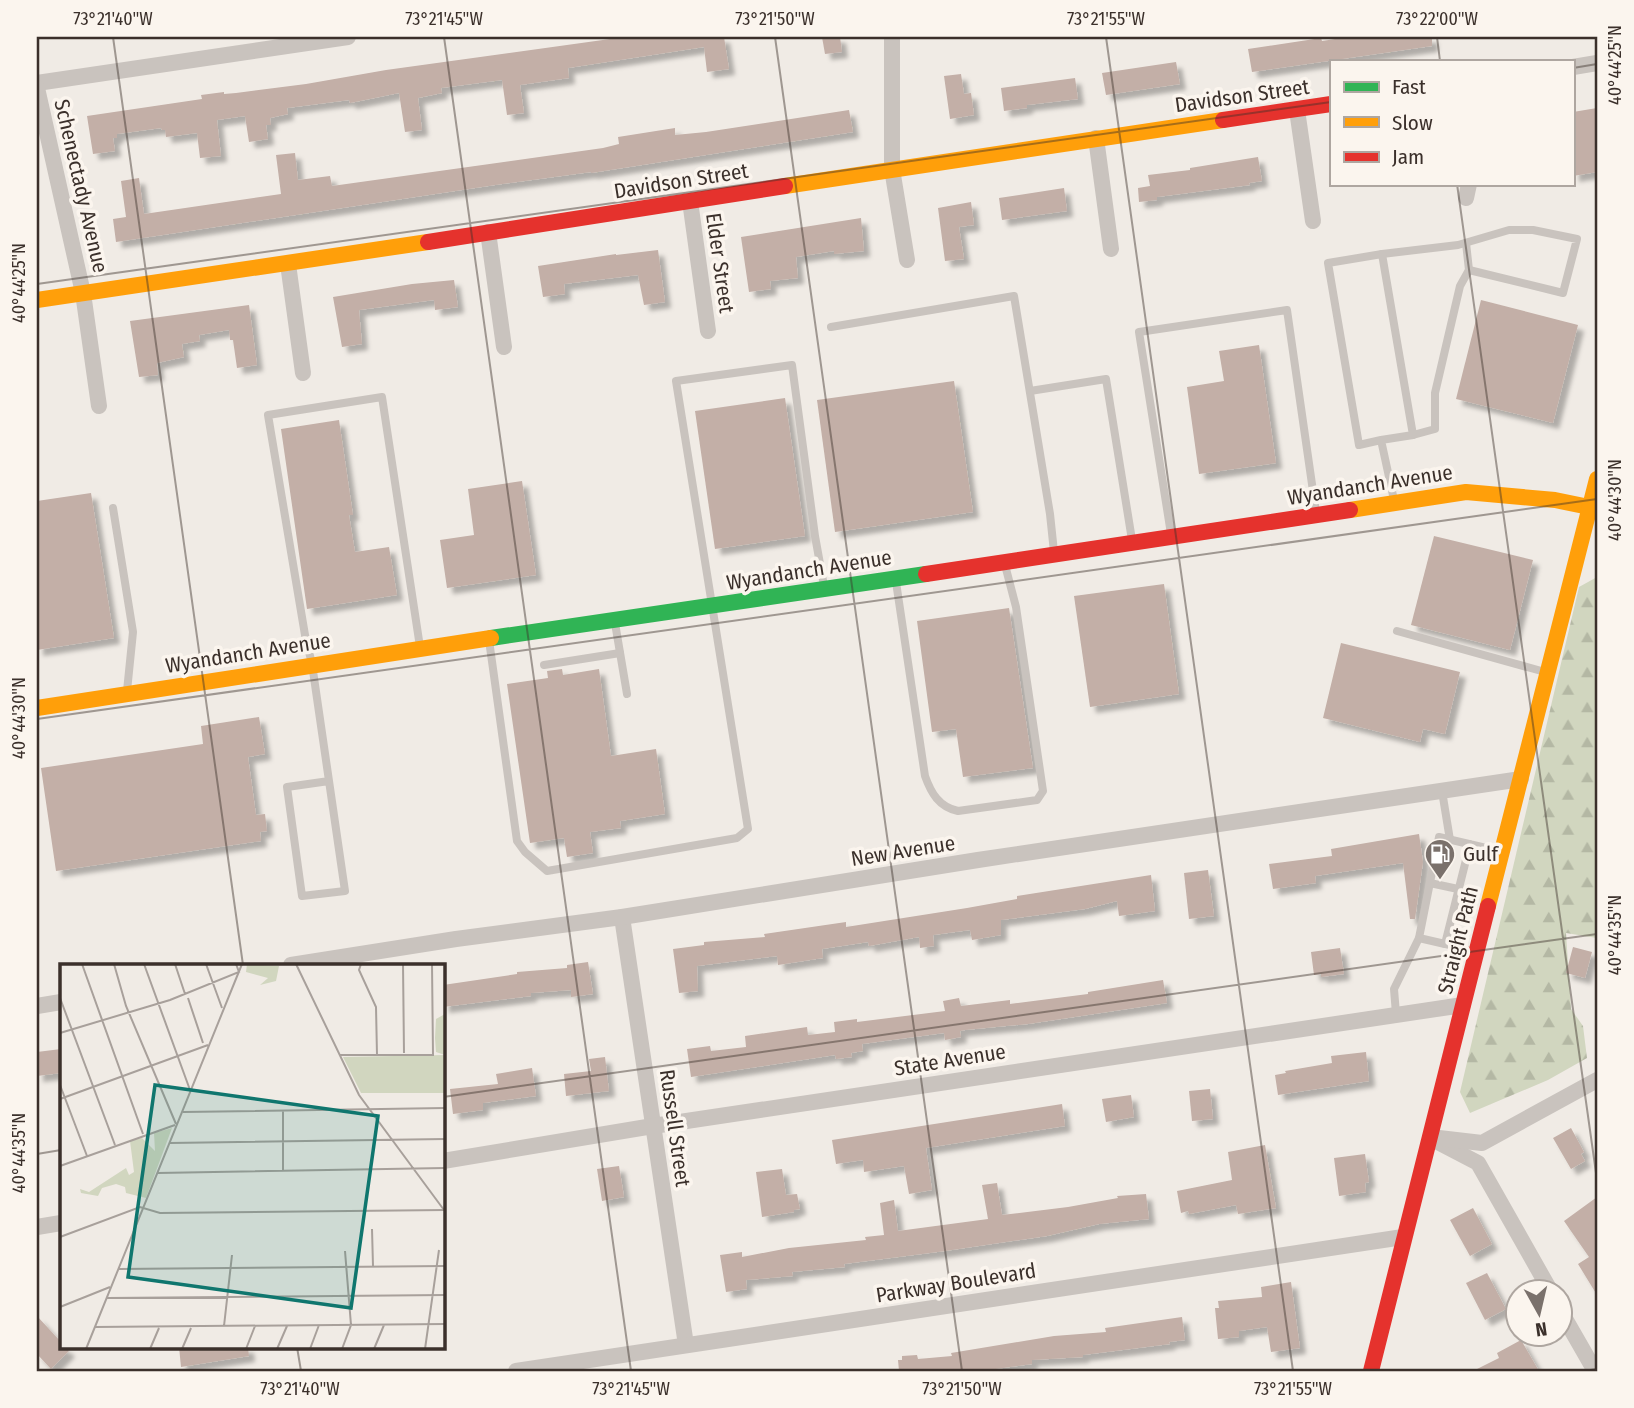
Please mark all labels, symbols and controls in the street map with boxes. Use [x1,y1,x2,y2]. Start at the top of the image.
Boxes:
text: 73°21'40"W [73,8,153,30]
text: 73°21'45"W [405,8,483,30]
text: 73°21'50"W [735,8,815,30]
text: 73°21'55"W [1067,8,1146,30]
text: 73°22'00"W [1396,8,1478,30]
text: 40°44'25"N [1604,25,1626,105]
legend [1330,60,1574,186]
street label: Davidson Street [1173,74,1311,118]
text: Fast [1392,74,1426,100]
street label: Schenectady Avenue [48,97,114,275]
text: Slow [1392,110,1433,136]
text: Jam [1392,144,1424,170]
street label: Davidson Street [612,158,750,204]
street label: Elder Street [700,211,740,315]
text: 40°44'25"N [8,243,30,323]
street label: Wyandanch Avenue [1286,459,1454,511]
text: 40°44'30"N [1604,459,1626,541]
street label: Wyandanch Avenue [725,544,893,596]
street label: Wyandanch Avenue [164,627,332,679]
text: 40°44'30"N [8,677,30,759]
street label: New Avenue [849,830,957,872]
fuel station icon: Gulf [1423,837,1457,881]
place label: Gulf [1463,841,1500,867]
street label: Straight Path [1432,883,1484,997]
text: 40°44'35"N [1604,895,1626,975]
inset map [60,964,444,1348]
street label: State Avenue [892,1038,1008,1082]
street label: Russell Street [654,1068,696,1188]
text: 40°44'35"N [8,1113,30,1193]
street label: Parkway Boulevard [874,1258,1038,1308]
north arrow [1504,1278,1574,1348]
text: N [1534,1317,1549,1342]
text: 73°21'40"W [260,1378,340,1400]
text: 73°21'45"W [592,1378,670,1400]
text: 73°21'50"W [922,1378,1002,1400]
text: 73°21'55"W [1254,1378,1333,1400]

